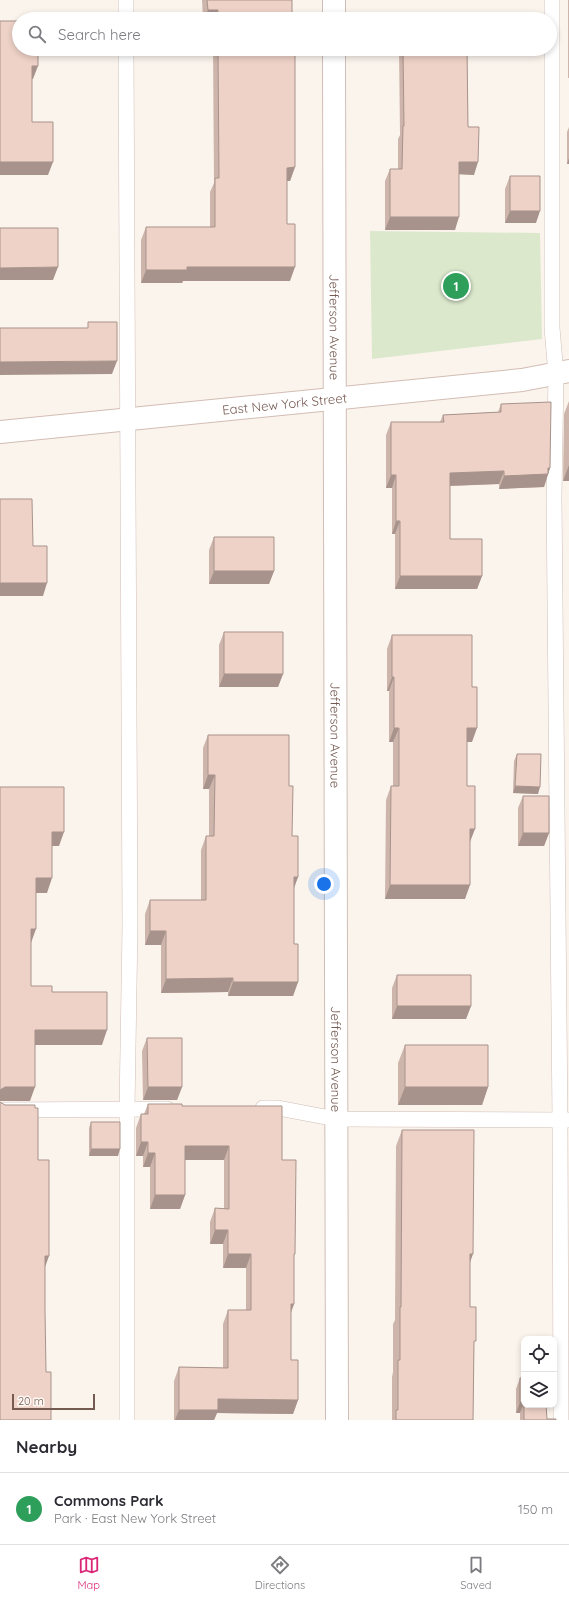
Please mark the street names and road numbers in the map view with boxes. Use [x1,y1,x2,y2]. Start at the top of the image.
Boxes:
street label: Jefferson Avenue [326,274,343,380]
street label: East New York Street [221,389,348,418]
street label: Jefferson Avenue [327,682,344,788]
street label: Jefferson Avenue [328,1006,344,1112]

